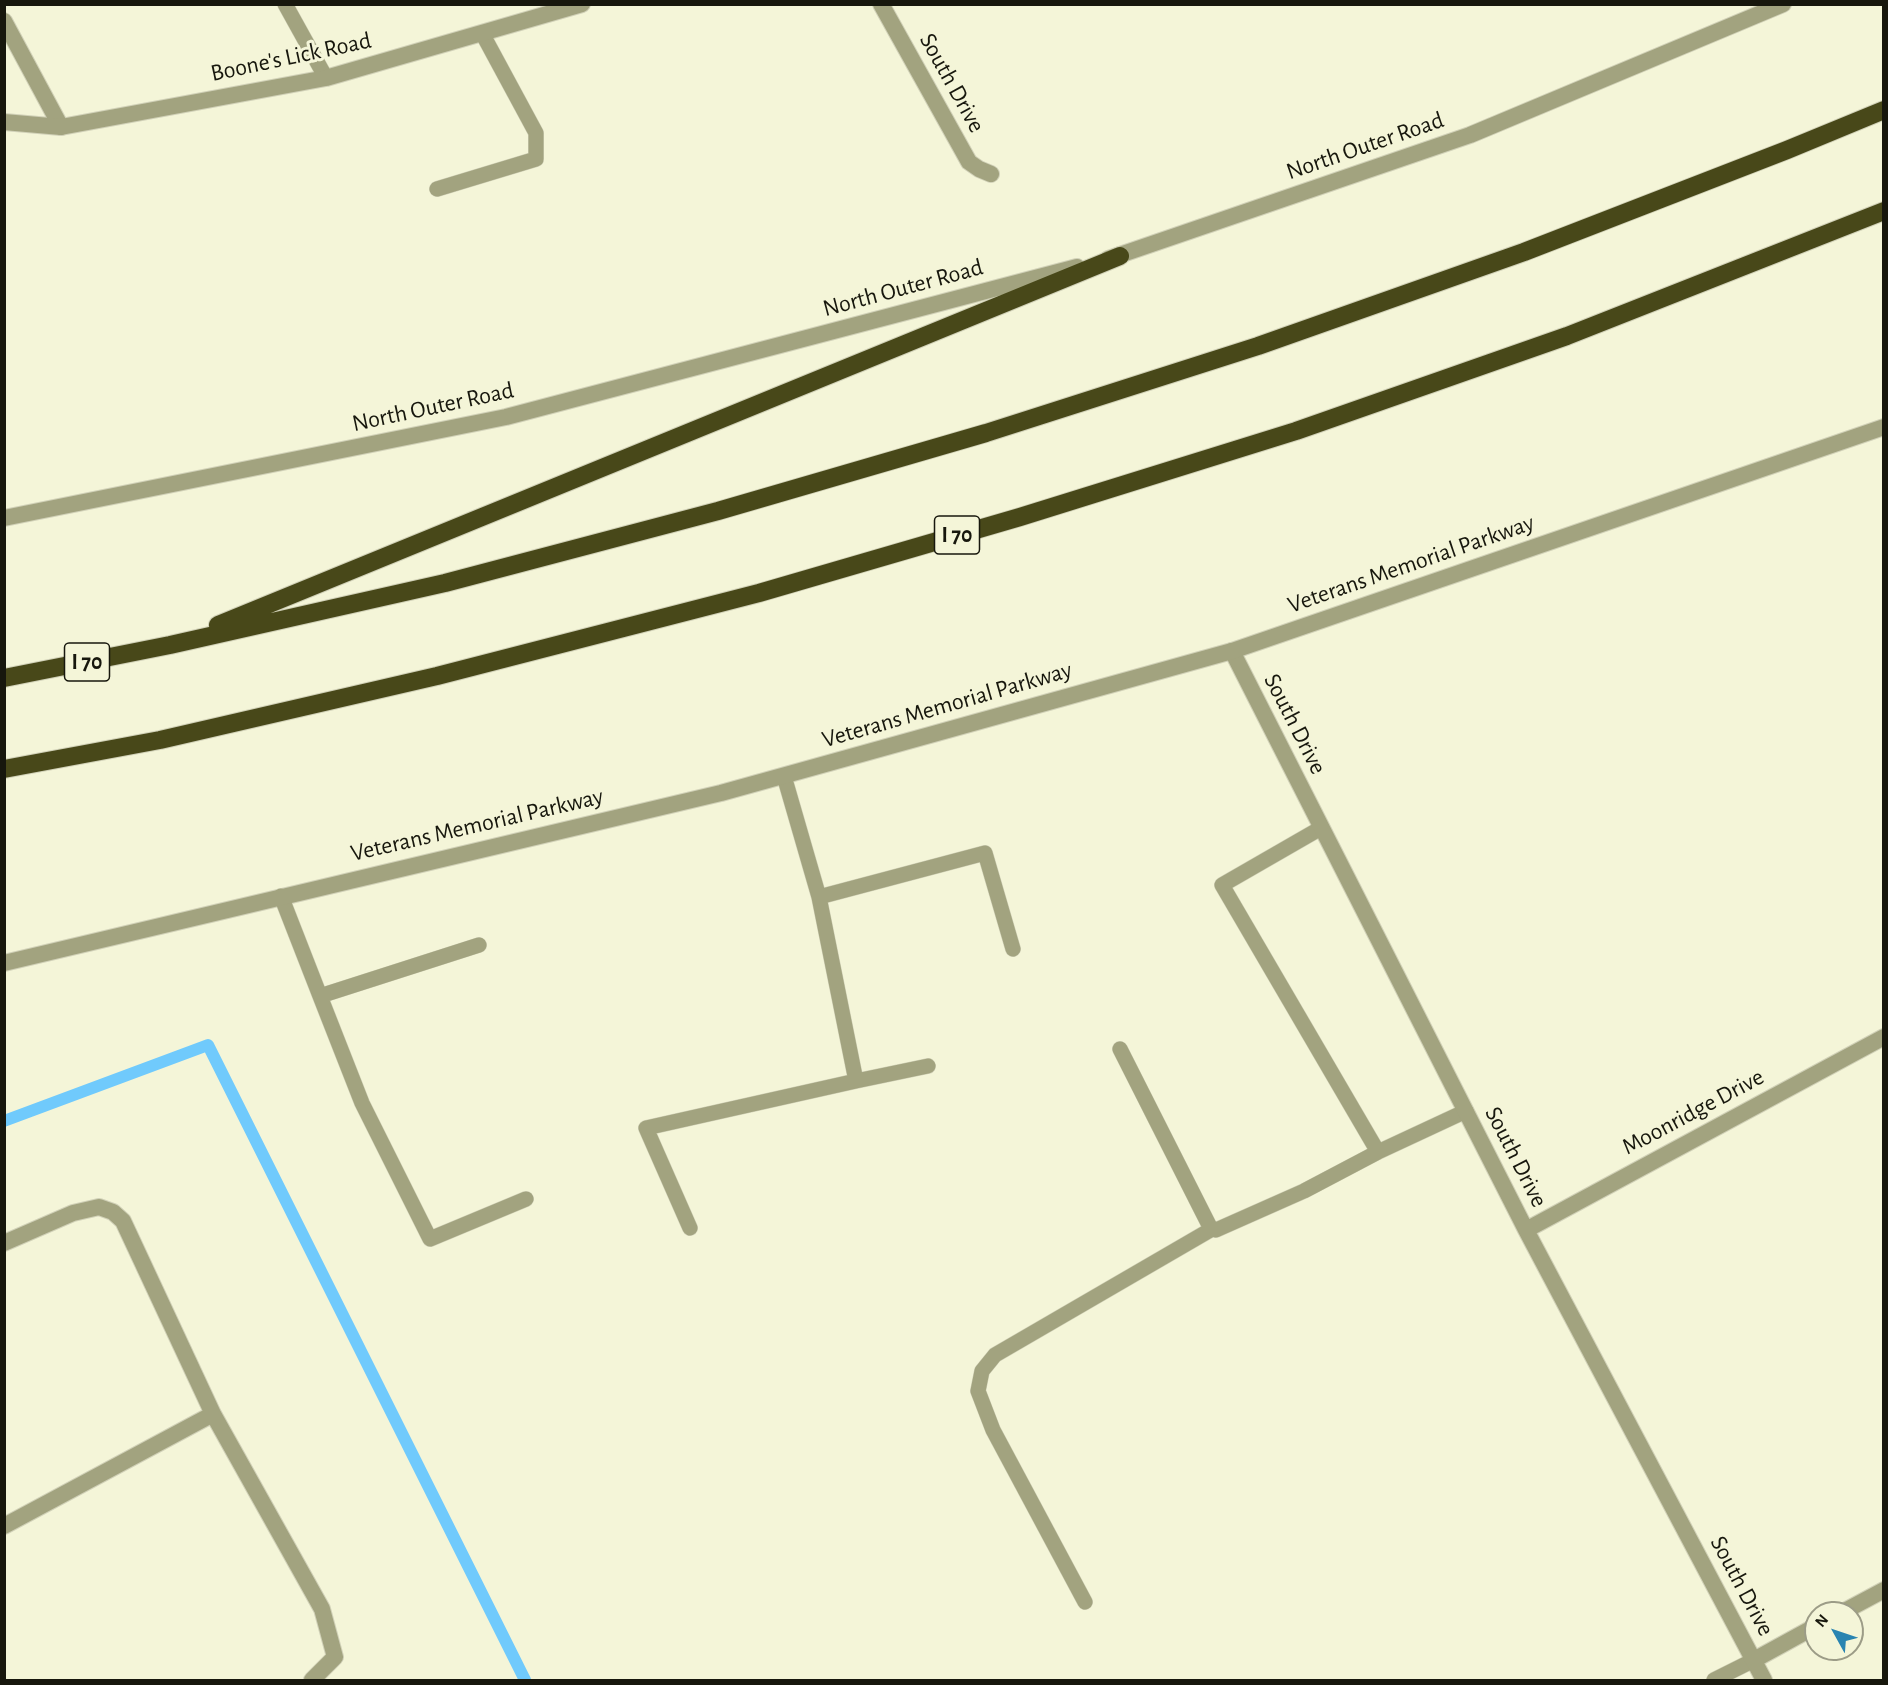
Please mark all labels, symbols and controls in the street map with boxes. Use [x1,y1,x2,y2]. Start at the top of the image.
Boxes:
street label: Boone's Lick Road [208,26,374,88]
street label: South Drive [913,28,991,138]
street label: North Outer Road [1282,106,1448,186]
street label: North Outer Road [820,253,986,323]
street label: North Outer Road [349,376,517,438]
street label: Veterans Memorial Parkway [1284,508,1538,620]
road number: I 70 [934,516,980,554]
road number: I 70 [64,643,110,681]
street label: Veterans Memorial Parkway [819,656,1075,754]
street label: South Drive [1257,669,1333,779]
street label: Veterans Memorial Parkway [348,782,606,868]
street label: Moonridge Drive [1617,1063,1769,1161]
street label: South Drive [1478,1102,1554,1212]
street label: South Drive [1704,1531,1780,1641]
north arrow [1804,1601,1864,1661]
text: N [1812,1611,1831,1630]

